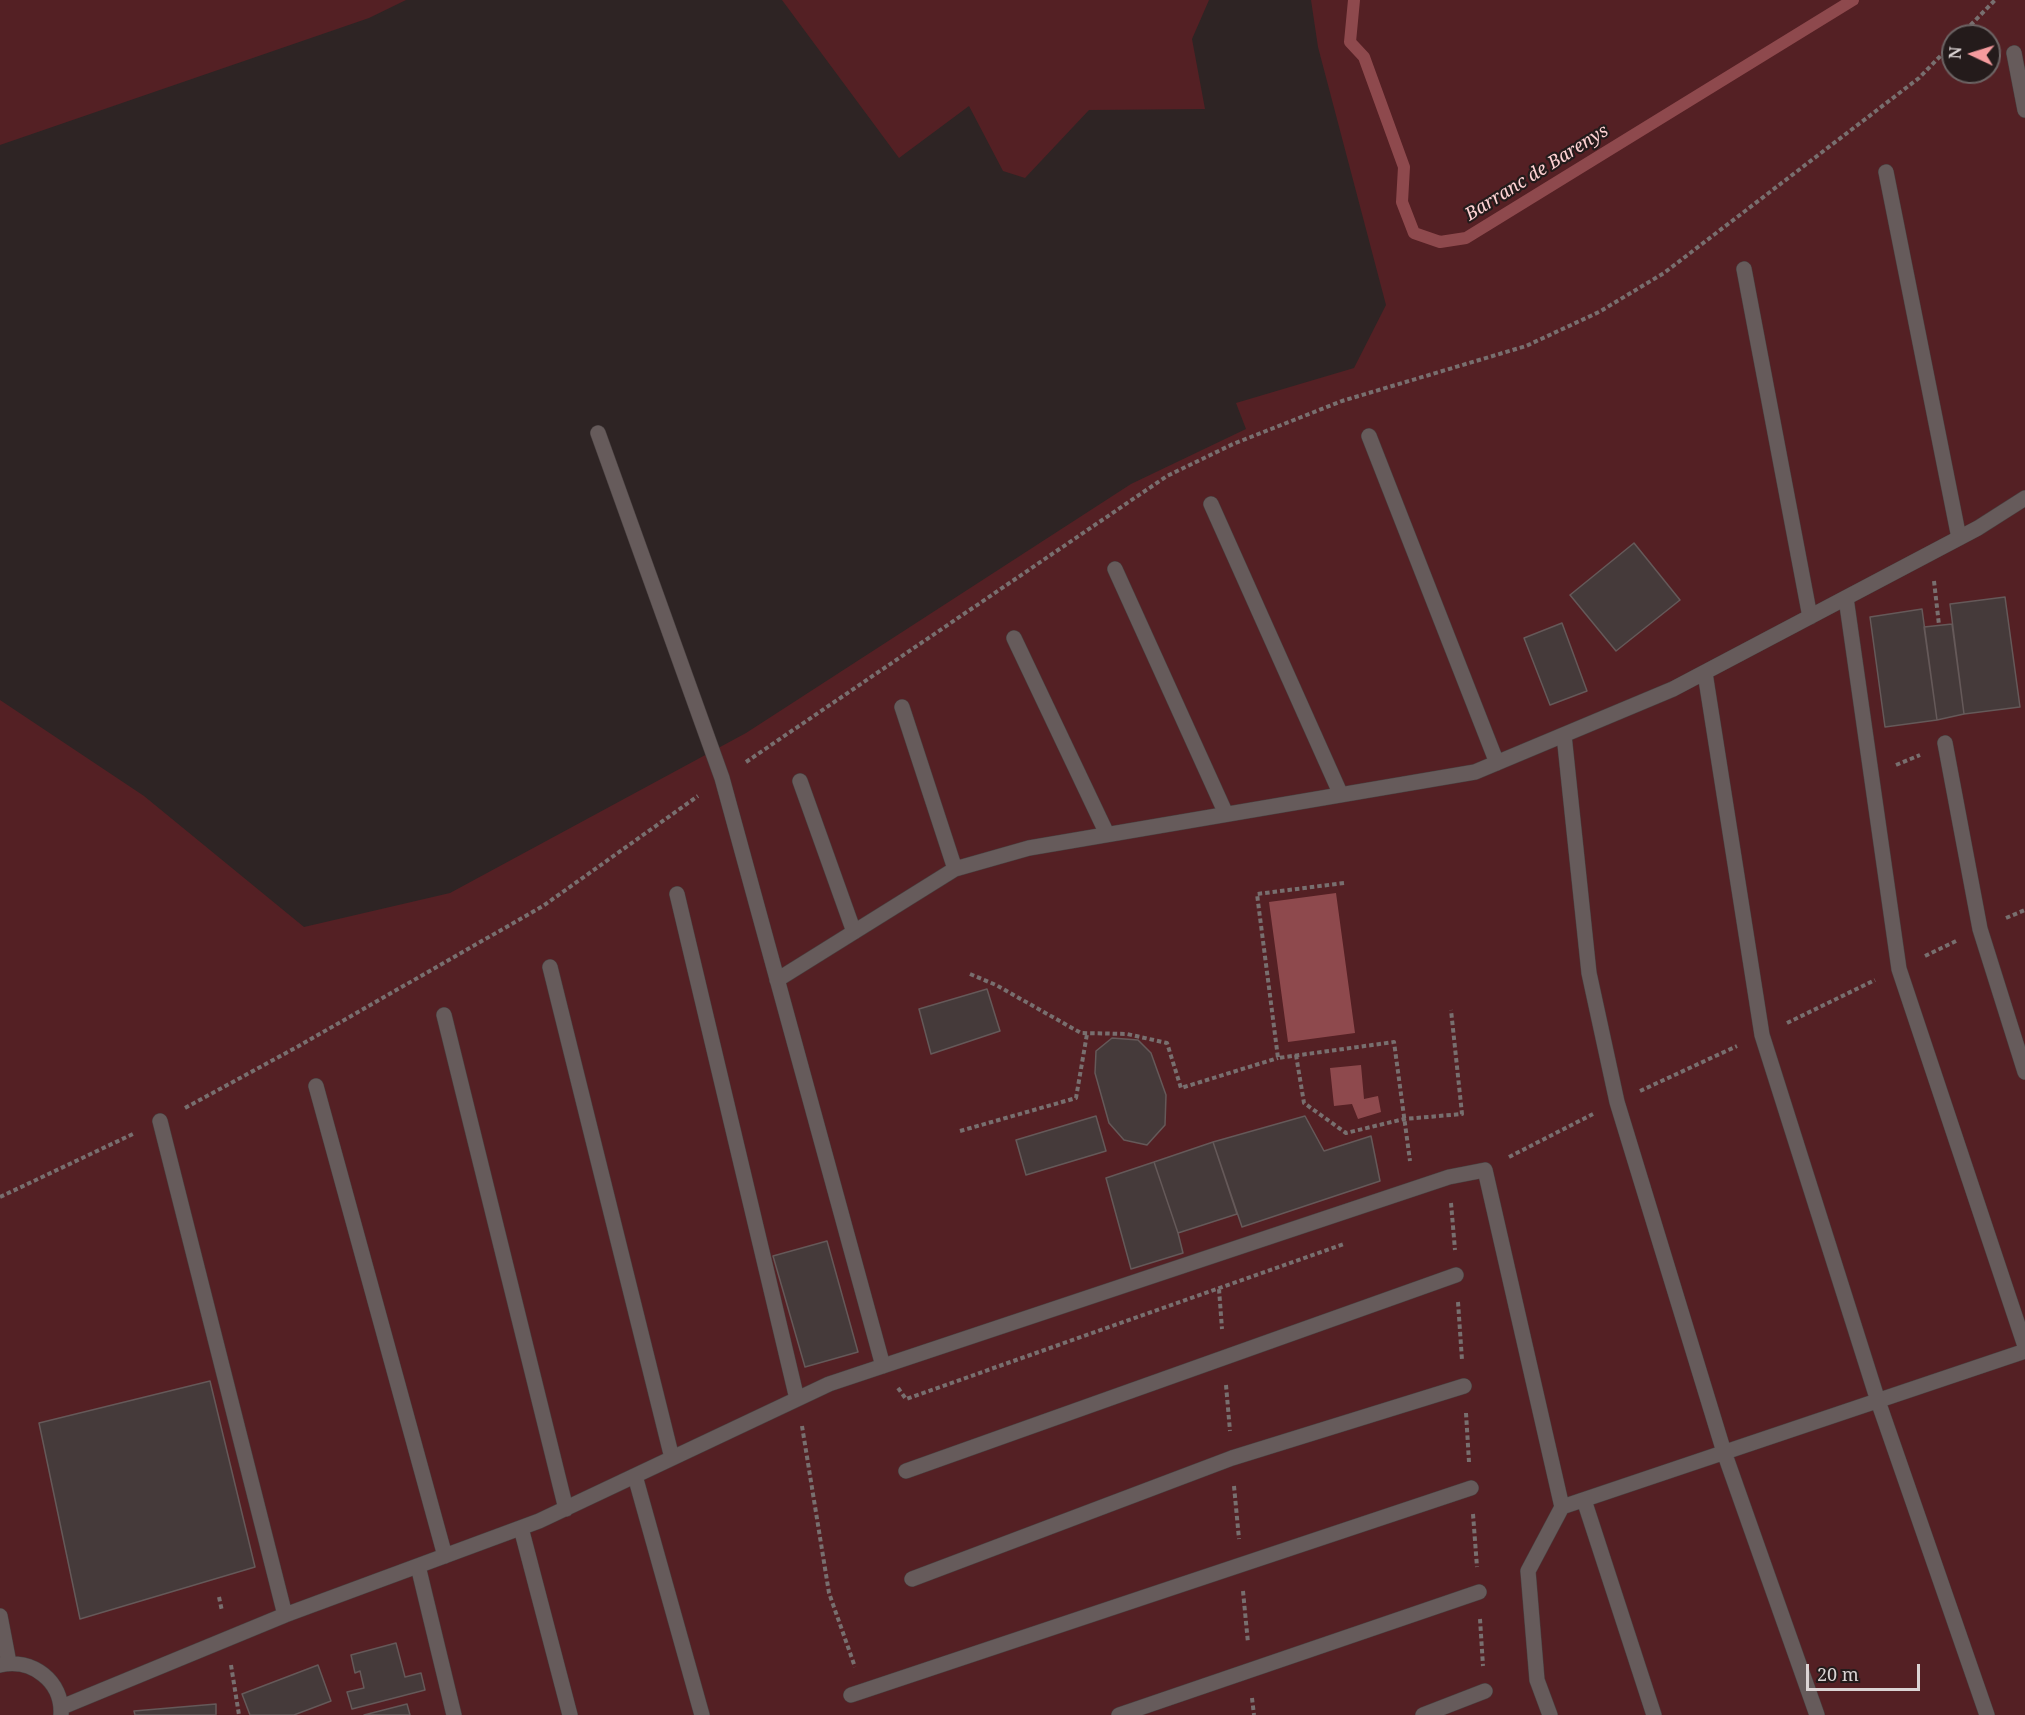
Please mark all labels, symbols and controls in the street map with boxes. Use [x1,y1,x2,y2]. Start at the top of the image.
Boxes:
north arrow [1941,24,2001,84]
text: N [1944,46,1966,60]
water label: Barranc de Barenys [1461,120,1613,226]
scale bar [1809,1652,1923,1690]
text: 20 m [1817,1662,1859,1686]

